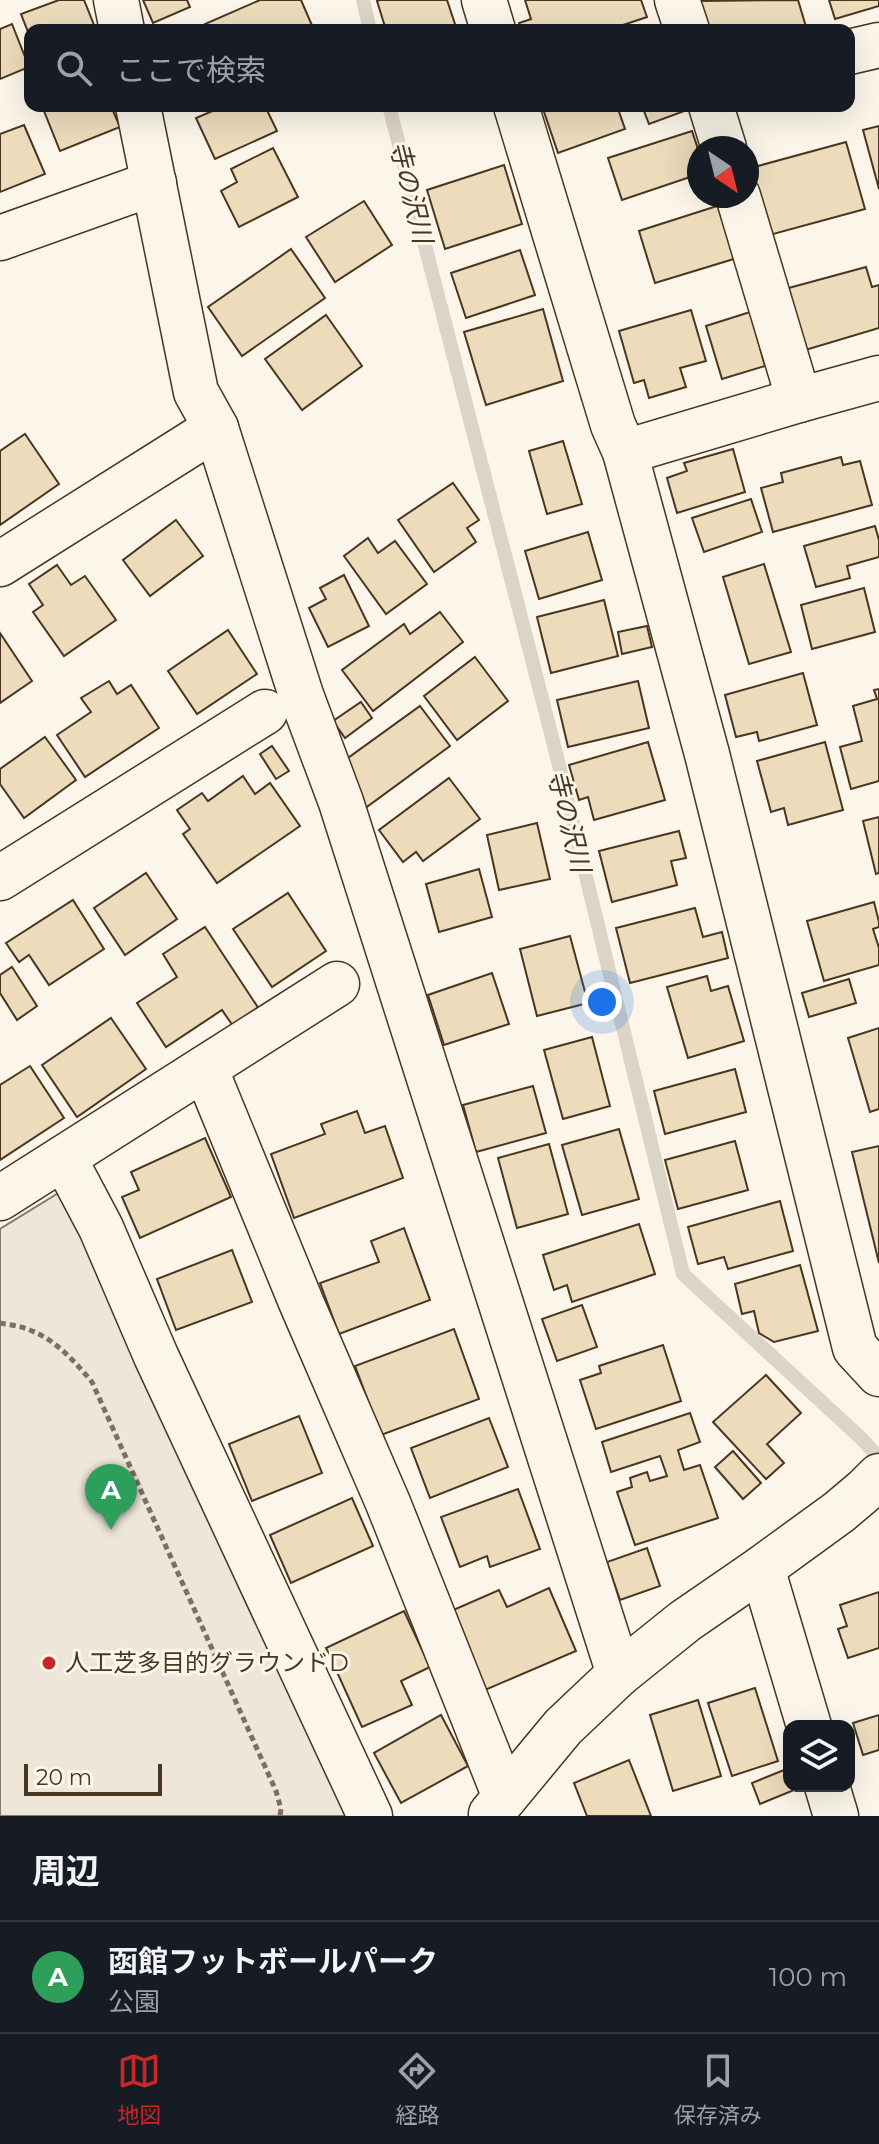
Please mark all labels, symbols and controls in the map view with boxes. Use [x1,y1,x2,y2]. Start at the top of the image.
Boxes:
search box [24,24,855,112]
icon: search [52,46,96,90]
text: ここで検索 [116,52,266,89]
north arrow [687,136,759,208]
water label: 寺の沢川 [383,138,440,249]
water label: 寺の沢川 [541,767,598,878]
your location [582,982,622,1022]
pin: A [85,1464,137,1530]
place label: 人工芝多目的グラウンドD [65,1648,349,1677]
marker: 人工芝多目的グラウンドD [40,1654,58,1672]
map controls [783,1720,855,1792]
button: layers [783,1720,855,1792]
scale bar [24,1760,162,1796]
text: 20 m [36,1764,92,1791]
text: 周辺 [32,1850,100,1892]
text: 函館フットボールパーク [108,1943,438,1980]
text: A [48,1961,68,1993]
text: 100 m [769,1961,847,1993]
text: 公園 [108,1986,160,2018]
tab: 地図 [117,2049,161,2129]
tab: 経路 [395,2049,440,2129]
tab: 保存済み [674,2049,762,2129]

